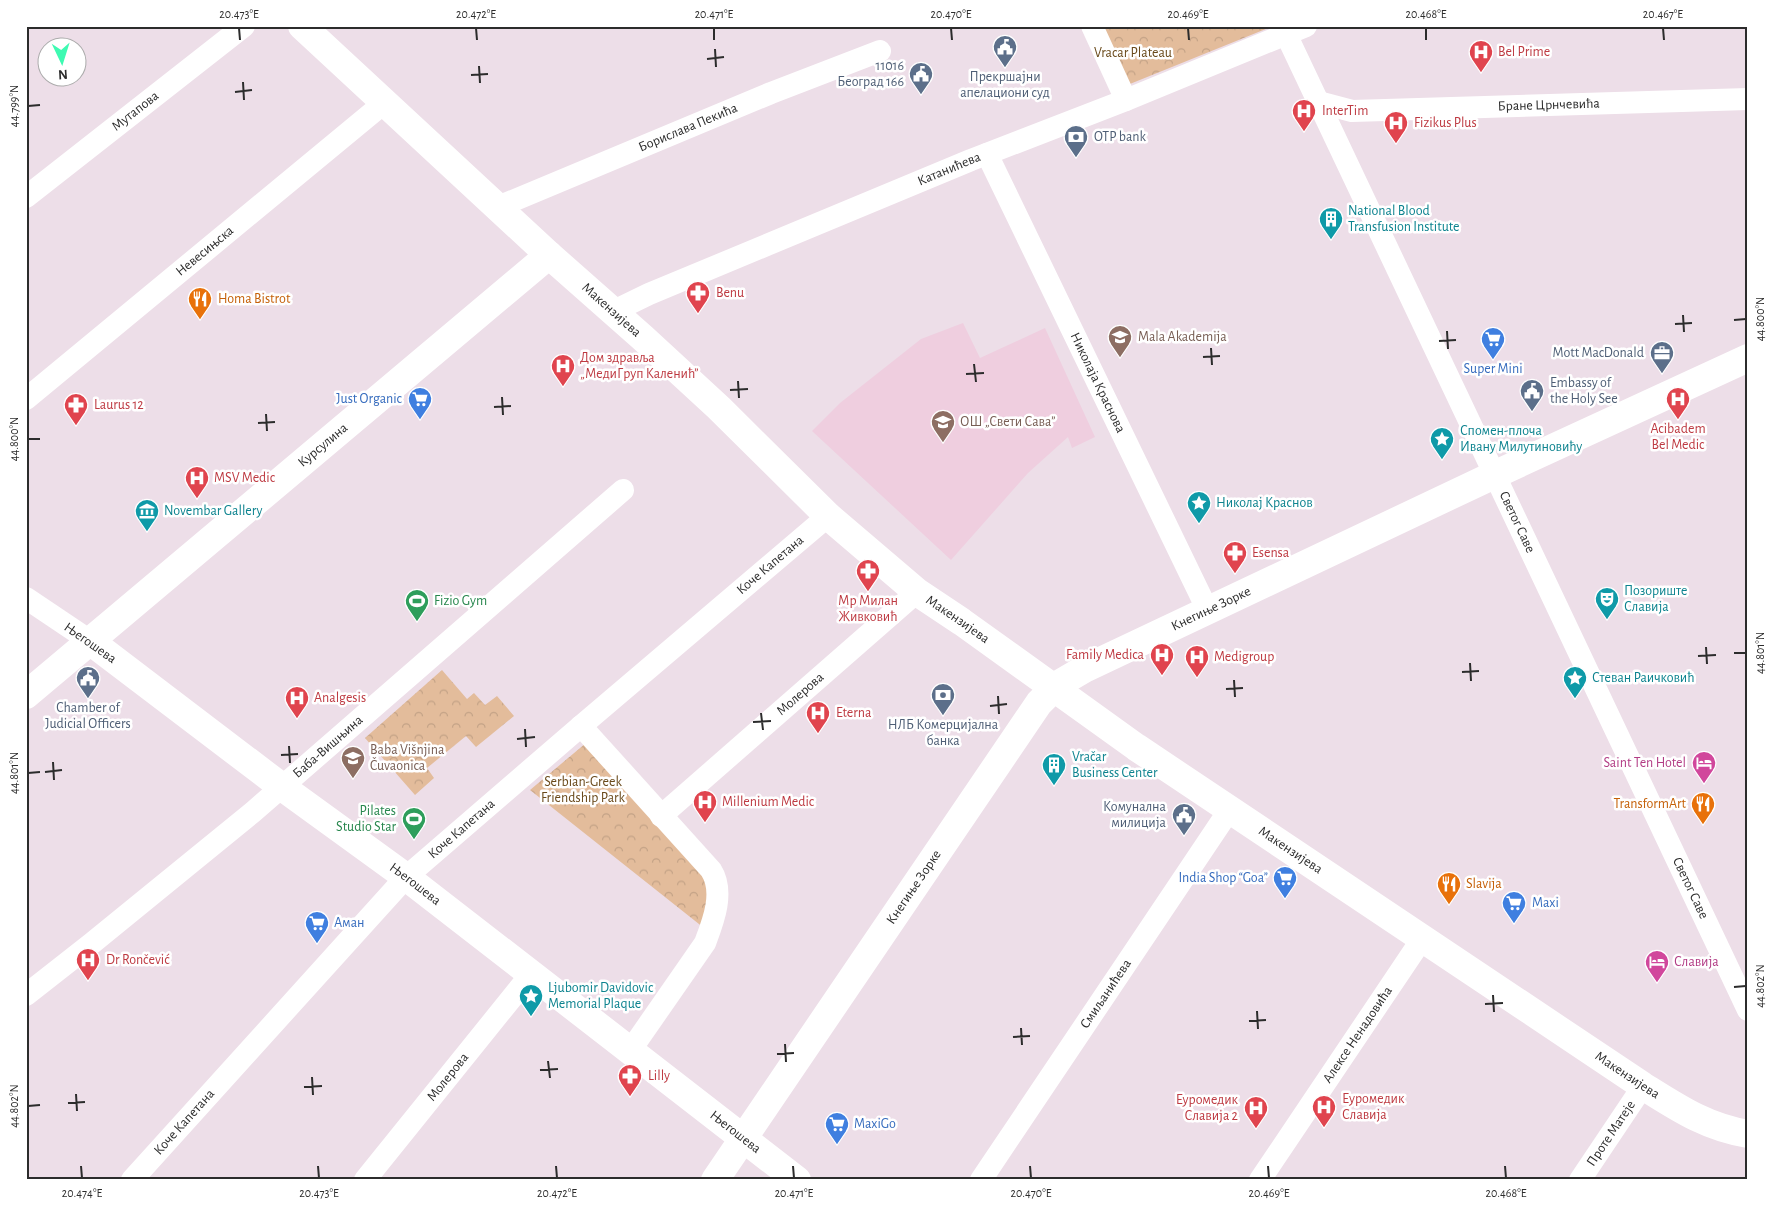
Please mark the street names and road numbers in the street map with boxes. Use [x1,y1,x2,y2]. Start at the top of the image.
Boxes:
street label: Мутапова [109,88,162,134]
street label: Бране Црнчевића [1497,96,1601,114]
street label: Борислава Пекића [637,101,740,154]
street label: Катанићева [916,150,983,188]
street label: Невесињска [173,223,237,279]
street label: Макензијева [579,280,644,340]
street label: Николаја Краснова [1067,330,1128,436]
street label: Курсулина [296,420,351,470]
street label: Светог Саве [1497,489,1538,555]
street label: Коче Капетана [734,533,807,597]
street label: Кнегиње Зорке [1169,584,1253,634]
street label: Макензијева [923,593,992,647]
street label: Његошева [61,620,119,666]
street label: Молерова [774,670,827,718]
street label: Баба-Вишњина [290,712,366,781]
street label: Коче Капетана [426,796,498,861]
street label: Макензијева [1256,824,1325,877]
street label: Кнегиње Зорке [884,847,944,927]
street label: Светог Саве [1670,855,1711,921]
street label: Његошева [387,860,444,908]
street label: Смиљанићева [1078,956,1134,1031]
street label: Алексе Ненадовића [1320,983,1395,1086]
street label: Макензијева [1592,1049,1662,1102]
street label: Молерова [424,1050,472,1104]
street label: Коче Капетана [151,1086,218,1158]
street label: Проте Матеје [1584,1098,1638,1169]
street label: Његошева [707,1108,764,1157]

